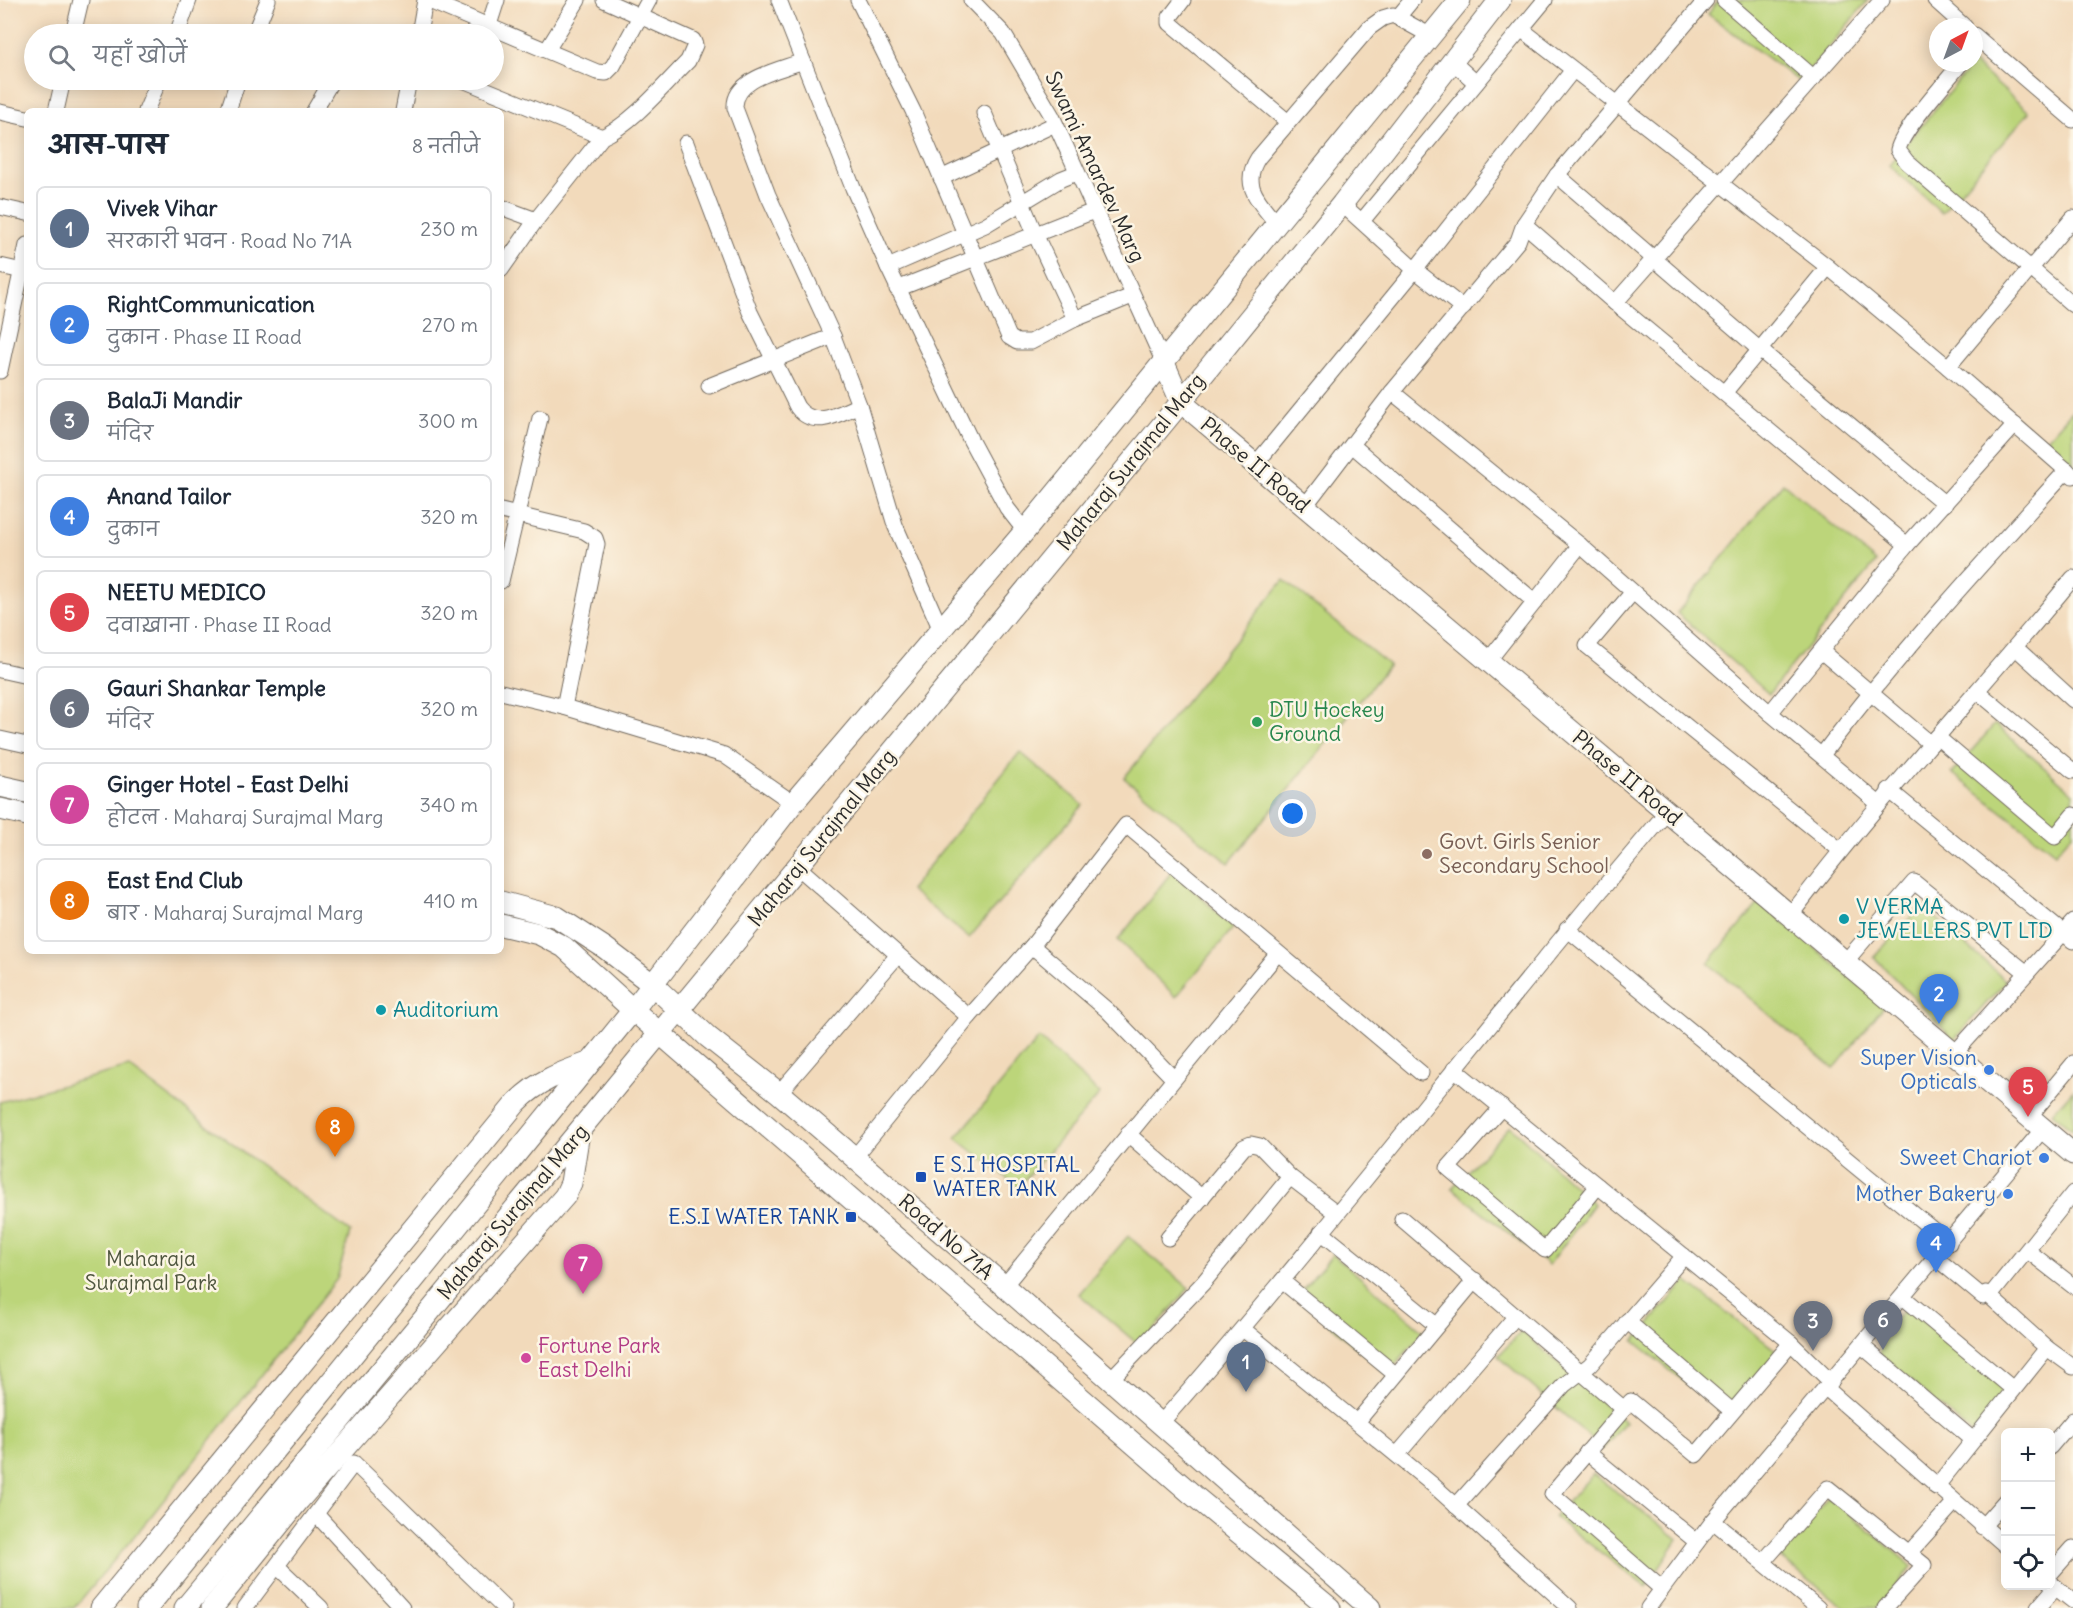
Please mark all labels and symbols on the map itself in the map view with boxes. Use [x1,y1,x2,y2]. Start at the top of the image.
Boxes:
north arrow [1929,18,1983,72]
street label: Swami Amardev Marg [1039,67,1152,267]
street label: Maharaj Surajmal Marg [1051,367,1211,556]
street label: Phase II Road [1195,411,1316,518]
place label: DTU Hockey Ground [1269,696,1385,747]
marker: DTU Hockey Ground [1250,715,1264,729]
street label: Phase II Road [1567,724,1688,831]
street label: Maharaj Surajmal Marg [742,743,902,932]
your location [1278,799,1307,828]
place label: Govt. Girls Senior Secondary School [1439,828,1609,879]
marker: Govt. Girls Senior Secondary School [1420,847,1434,861]
place label: V VERMA JEWELLERS PVT LTD [1856,893,2053,944]
marker: V VERMA JEWELLERS PVT LTD [1837,912,1851,926]
pin: 2 [1920,974,1958,1024]
place label: Auditorium [393,996,499,1023]
marker: Auditorium [374,1003,388,1017]
place label: Super Vision Opticals [1860,1044,1977,1095]
marker: Super Vision Opticals [1982,1063,1996,1077]
pin: 5 [2008,1068,2048,1117]
pin: 8 [316,1108,354,1157]
street label: Maharaj Surajmal Marg [431,1118,594,1305]
place label: Sweet Chariot [1899,1144,2032,1171]
place label: E S.I HOSPITAL WATER TANK [933,1151,1080,1202]
marker: Sweet Chariot [2037,1151,2051,1165]
marker: E S.I HOSPITAL WATER TANK [914,1170,928,1184]
place label: Mother Bakery [1855,1180,1996,1207]
marker: Mother Bakery [2001,1187,2015,1201]
street label: Road No 71A [893,1188,1000,1285]
place label: E.S.I WATER TANK [668,1203,839,1230]
marker: E.S.I WATER TANK [844,1210,858,1224]
pin: 4 [1916,1224,1956,1273]
pin: 7 [564,1244,602,1294]
park label: Maharaja Surajmal Park [85,1245,217,1296]
pin: 6 [1864,1300,1902,1350]
pin: 3 [1794,1302,1832,1351]
place label: Fortune Park East Delhi [538,1332,661,1383]
pin: 1 [1226,1342,1266,1392]
marker: Fortune Park East Delhi [519,1351,533,1365]

